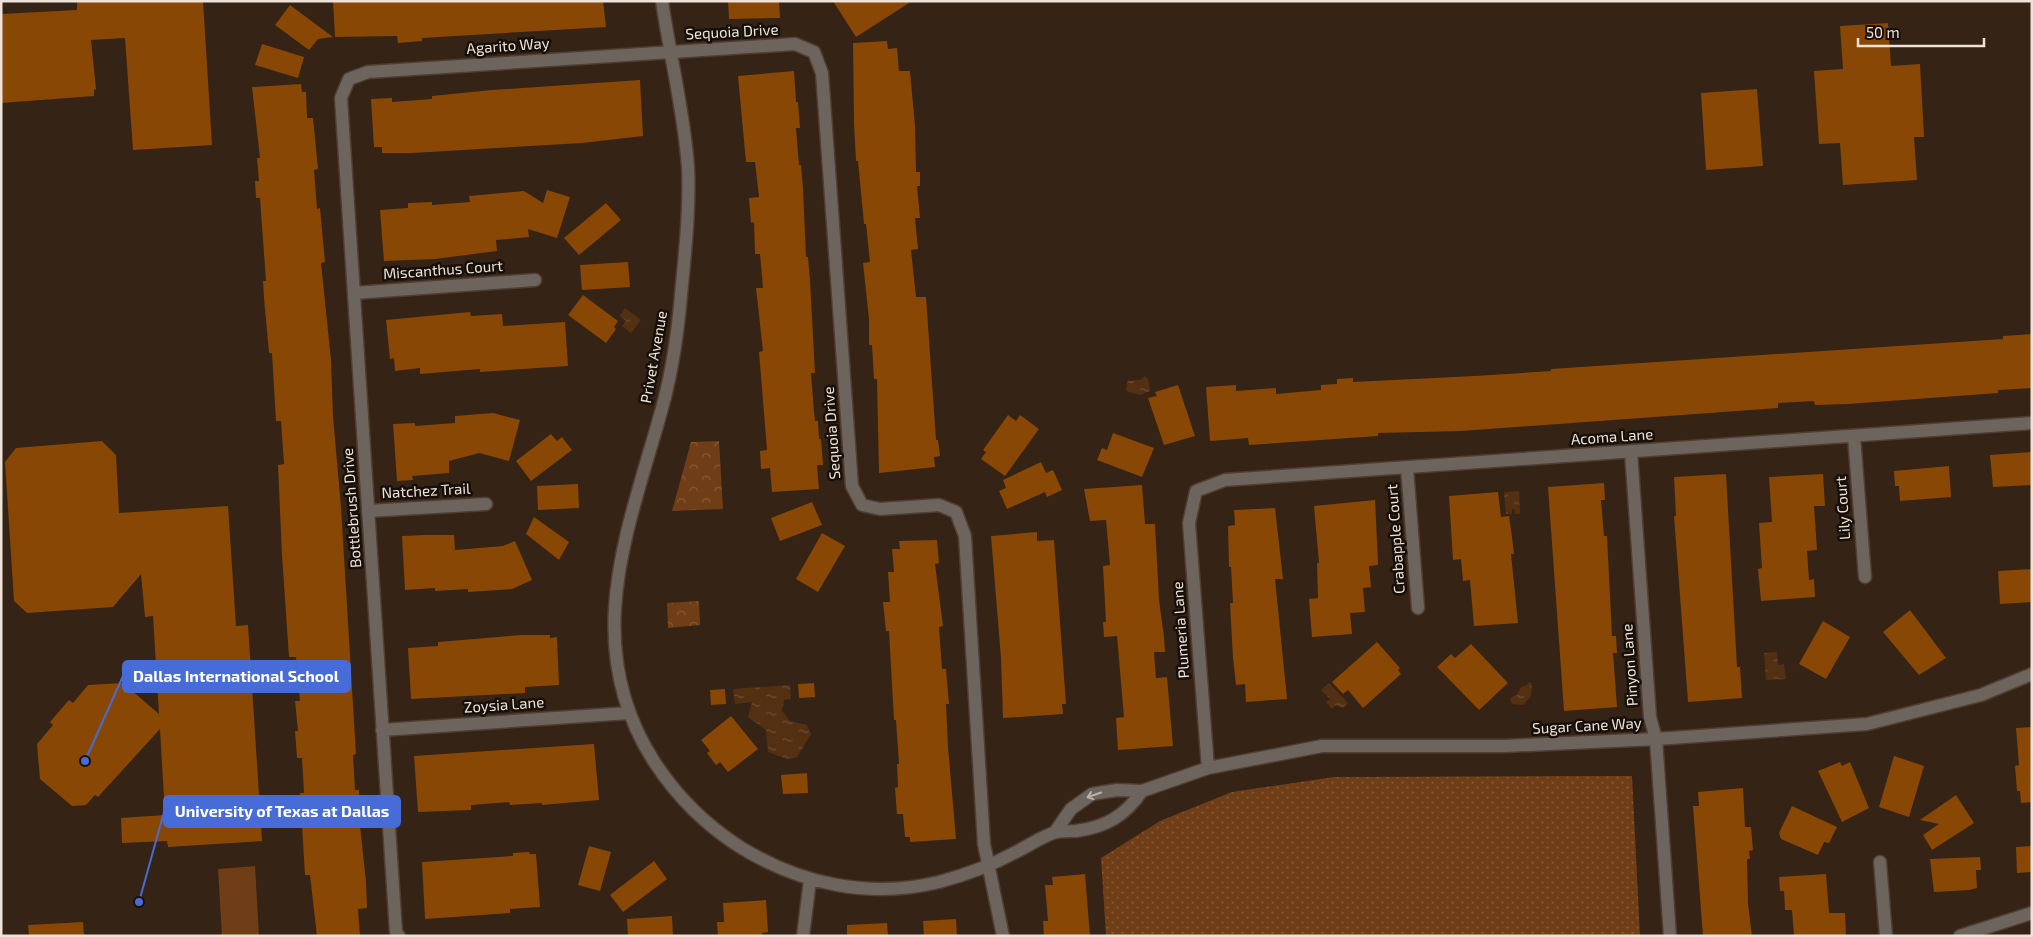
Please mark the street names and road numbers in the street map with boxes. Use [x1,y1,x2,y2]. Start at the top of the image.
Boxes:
street label: Sequoia Drive [685,20,779,42]
street label: Agarito Way [466,33,550,57]
street label: Miscanthus Court [382,256,504,282]
street label: Privet Avenue [636,309,670,404]
street label: Sequoia Drive [819,386,843,480]
street label: Acoma Lane [1570,424,1654,448]
street label: Bottlebrush Drive [338,448,364,569]
street label: Lily Court [1831,475,1853,541]
street label: Natchez Trail [381,479,471,501]
street label: Crabapple Court [1382,483,1408,595]
street label: Plumeria Lane [1168,581,1192,679]
street label: Pinyon Lane [1617,623,1641,707]
street label: Zoysia Lane [463,692,545,716]
street label: Sugar Cane Way [1532,713,1642,737]

